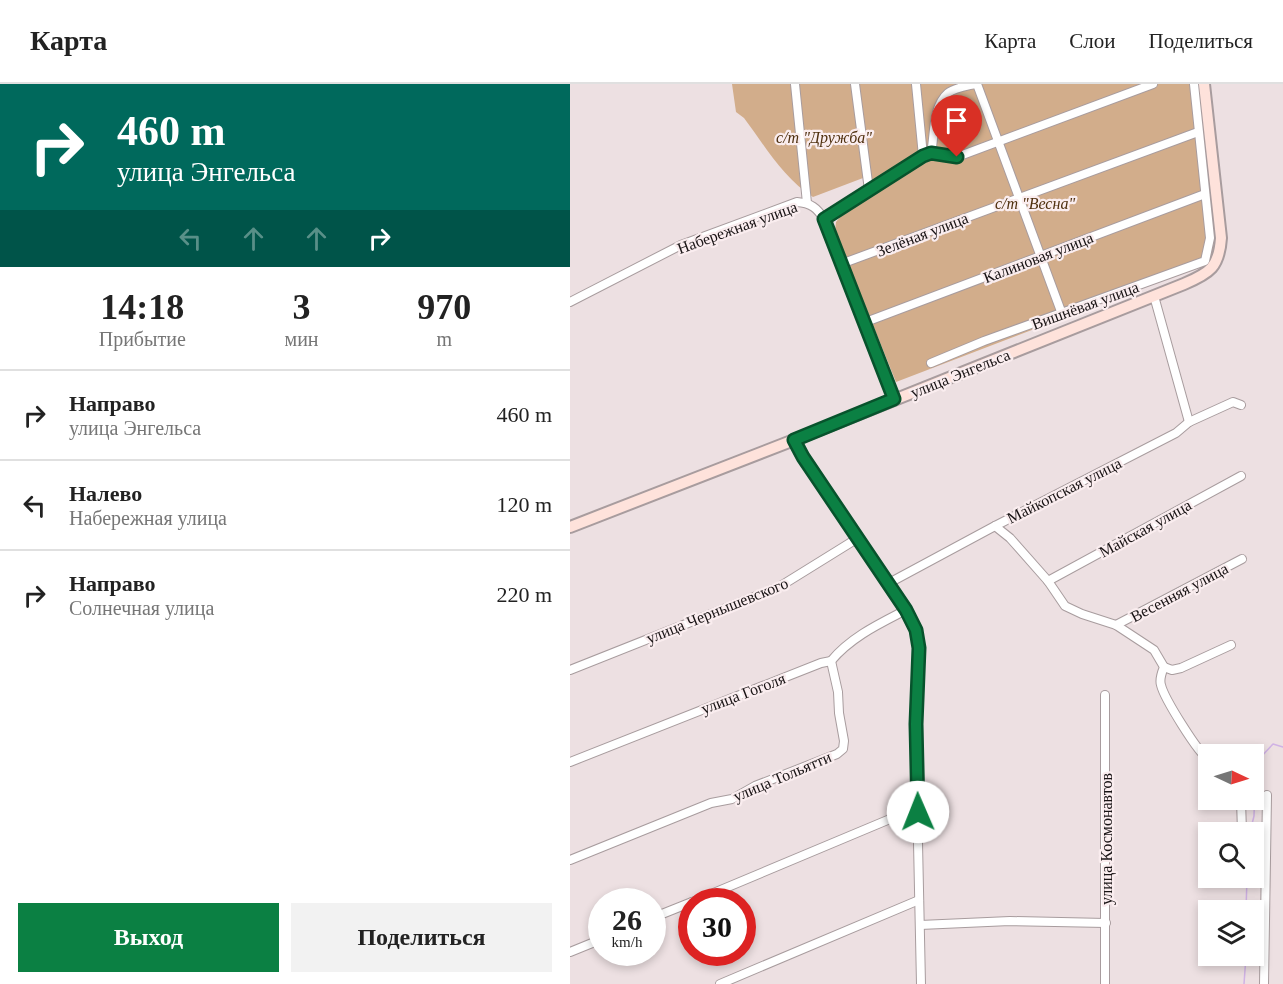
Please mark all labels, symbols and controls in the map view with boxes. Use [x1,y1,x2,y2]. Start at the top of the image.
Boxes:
text: Карта [30,25,107,56]
text: Карта [984,29,1036,53]
text: Слои [1069,29,1115,53]
text: Поделиться [1148,29,1253,53]
pin [931,95,982,157]
icon: arrive [940,104,973,137]
icon: right [18,108,96,186]
text: 460 m [117,108,226,154]
park label: с/т "Дружба" [776,129,872,147]
text: улица Энгельса [117,157,295,187]
park label: с/т "Весна" [995,195,1075,212]
street label: Набережная улица [675,198,800,258]
street label: Зелёная улица [874,209,971,261]
icon: left [174,222,207,255]
icon: ahead [237,222,270,255]
icon: ahead [300,222,333,255]
icon: right [363,222,396,255]
street label: Калиновая улица [981,229,1096,287]
street label: Вишнёвая улица [1029,278,1141,334]
text: 14:18 [100,287,184,327]
text: 3 [293,287,311,327]
text: 970 [417,287,471,327]
text: Прибытие [99,328,186,350]
text: мин [285,328,319,350]
text: m [436,328,452,350]
street label: улица Энгельса [908,346,1013,402]
text: Направо [69,391,155,416]
icon: right [18,399,51,432]
text: 460 m [496,402,552,427]
text: улица Энгельса [69,417,201,439]
street label: Майкопская улица [1004,454,1125,528]
text: Налево [69,481,142,506]
icon: left [18,489,51,522]
text: 120 m [496,492,552,517]
street label: Майская улица [1096,496,1195,562]
text: Набережная улица [69,507,227,529]
street label: Весенняя улица [1128,560,1231,626]
text: Направо [69,571,155,596]
street label: улица Чернышевского [644,574,791,648]
icon: right [18,579,51,612]
text: 220 m [496,582,552,607]
text: Солнечная улица [69,597,214,619]
street label: улица Гоголя [699,669,789,718]
north arrow [1198,744,1264,810]
map controls [1198,744,1264,966]
street label: улица Тольятти [731,748,835,806]
street label: улица Космонавтов [1098,772,1116,905]
position arrow [886,780,950,844]
button: search [1198,822,1264,888]
speed limit sign: 30 [678,888,756,966]
button: layers [1198,900,1264,966]
button: Выход [18,903,279,972]
button: Поделиться [291,903,552,972]
text: 26 [612,903,642,936]
text: km/h [612,934,642,950]

